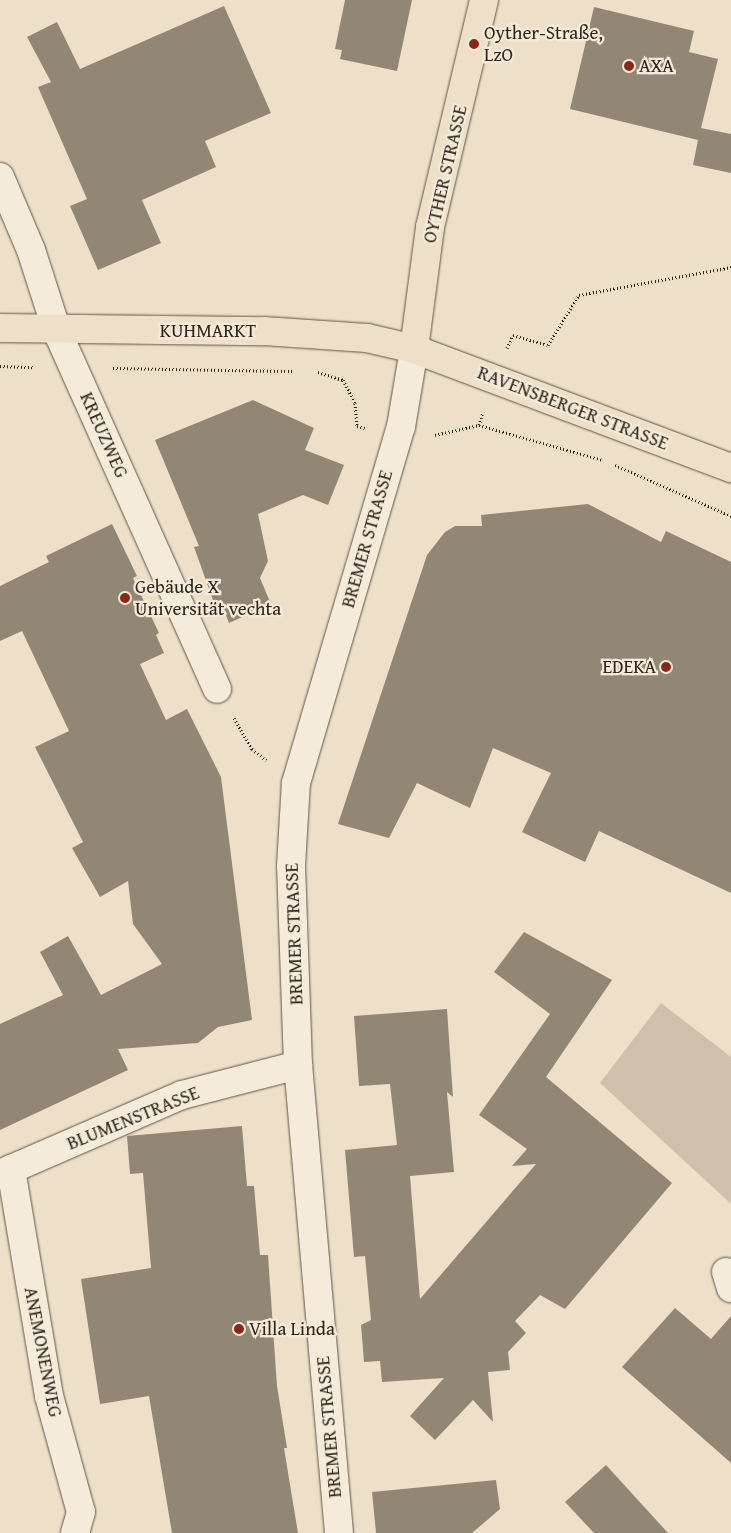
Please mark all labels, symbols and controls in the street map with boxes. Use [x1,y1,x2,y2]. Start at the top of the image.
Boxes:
place label: Oyther-Straße, LzO [484,22,603,66]
marker: Oyther-Straße, LzO [468,38,480,50]
place label: AXA [639,55,674,77]
marker: AXA [623,60,635,72]
street label: OYTHER STRASSE [418,103,472,245]
street label: KUHMARKT [160,320,256,342]
street label: RAVENSBERGER STRASSE [474,361,672,455]
street label: KREUZWEG [75,389,133,481]
street label: BREMER STRASSE [336,468,398,610]
place label: Gebäude X Universität vechta [135,576,281,620]
marker: Gebäude X Universität vechta [119,592,131,604]
place label: EDEKA [602,656,656,678]
marker: EDEKA [660,661,672,673]
street label: BREMER STRASSE [280,863,308,1005]
street label: BLUMENSTRASSE [63,1081,203,1155]
street label: ANEMONENWEG [19,1285,67,1419]
place label: Villa Linda [249,1318,335,1340]
marker: Villa Linda [233,1323,245,1335]
street label: BREMER STRASSE [311,1355,347,1499]

